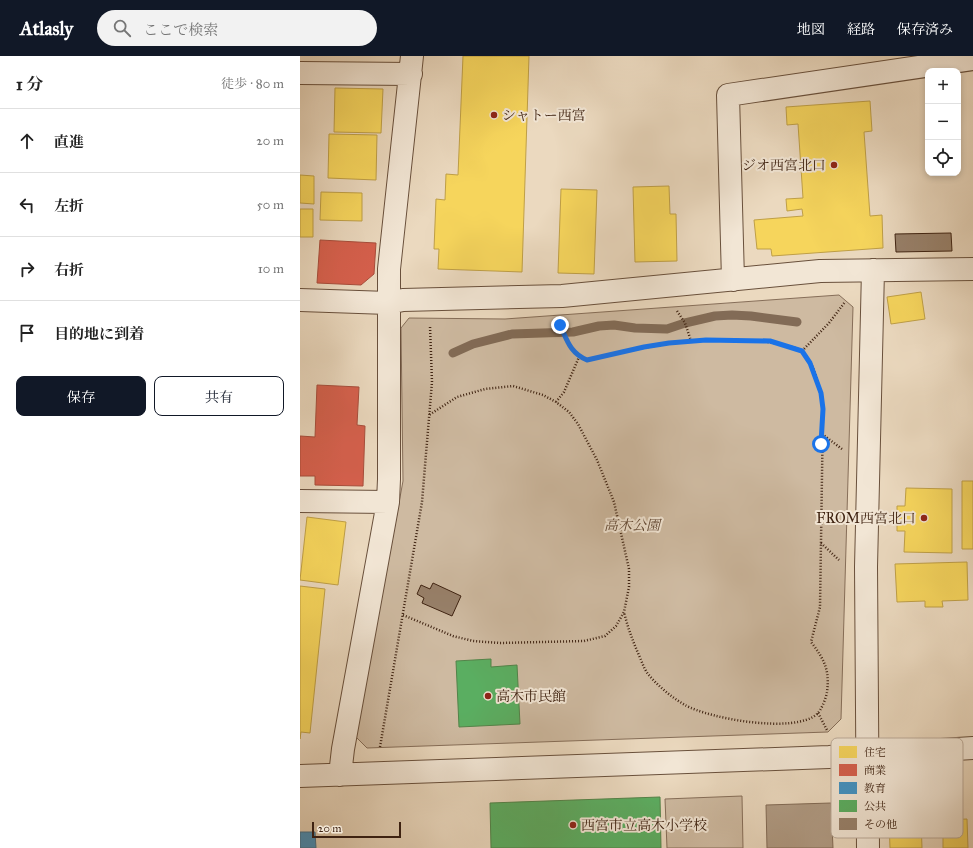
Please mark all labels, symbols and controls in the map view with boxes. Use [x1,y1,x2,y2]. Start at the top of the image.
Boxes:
search box [97,10,377,46]
text: Atlasly [20,17,73,40]
icon: search [111,17,133,39]
text: ここで検索 [143,21,218,39]
text: 地図 [797,21,825,38]
text: 経路 [847,21,875,38]
text: 保存済み [897,21,953,38]
map controls [925,68,961,176]
button: + [925,68,961,104]
text: 1 分 [16,74,43,95]
text: 徒歩 · 80 m [221,76,284,92]
button: − [925,104,961,140]
place label: シャトー西宮 [502,107,586,124]
marker: シャトー西宮 [489,110,499,120]
icon: ahead [16,130,38,152]
text: 直進 [54,133,84,151]
text: 20 m [256,133,284,149]
button: locate [925,140,961,176]
place label: ジオ西宮北口 [742,157,826,174]
marker: ジオ西宮北口 [829,160,839,170]
icon: left [16,194,38,216]
text: 左折 [54,197,84,215]
text: 50 m [257,197,284,213]
icon: right [16,258,38,280]
text: 右折 [54,261,84,279]
text: 10 m [258,261,284,277]
route end [551,316,569,334]
icon: arrive [16,322,38,344]
text: 目的地に到着 [54,325,144,343]
button: 保存 [16,376,146,416]
button: 共有 [154,376,284,416]
route start [812,435,830,453]
place label: FROM西宮北口 [816,510,916,527]
marker: FROM西宮北口 [919,513,929,523]
park label: 高木公園 [604,517,662,534]
place label: 高木市民館 [496,688,566,705]
marker: 高木市民館 [483,691,493,701]
legend [831,738,963,838]
text: 住宅 [864,746,886,759]
text: 商業 [864,764,886,777]
text: 教育 [864,782,886,795]
text: 公共 [864,800,886,813]
place label: 西宮市立高木小学校 [581,817,707,834]
text: その他 [864,818,897,831]
scale bar [312,820,401,839]
marker: 西宮市立高木小学校 [568,820,578,830]
text: 20 m [318,822,341,835]

